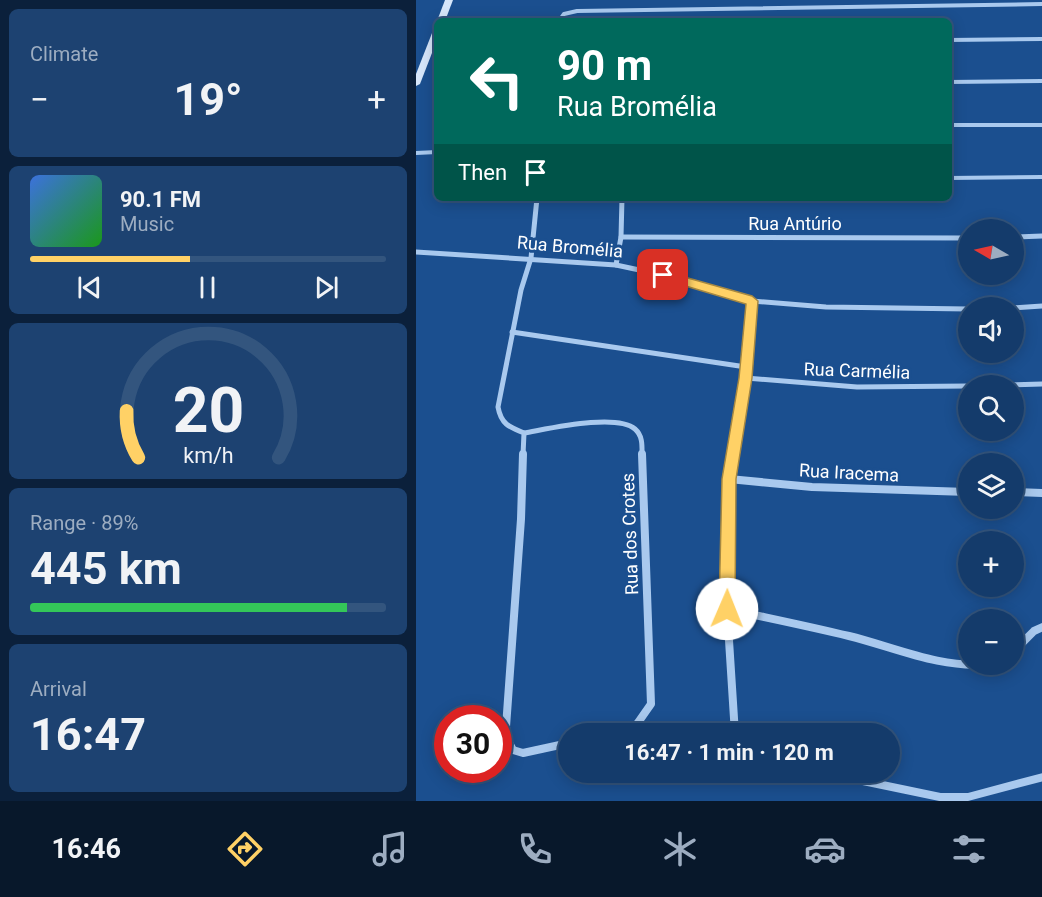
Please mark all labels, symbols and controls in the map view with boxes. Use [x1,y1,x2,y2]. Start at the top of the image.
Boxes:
text: 90 m [557,41,652,90]
text: Climate [30,42,98,66]
icon: left [458,42,536,120]
text: 19° [173,73,243,126]
text: − [30,80,49,119]
text: + [367,80,386,119]
text: Rua Bromélia [557,91,717,123]
icon: arrive [519,156,552,189]
text: Then [458,160,507,185]
text: 90.1 FM [120,187,201,212]
text: Music [120,212,174,236]
street label: Rua Antúrio [748,213,842,234]
north arrow [958,219,1024,285]
map controls [958,219,1024,675]
street label: Rua Bromélia [516,231,624,262]
pin [637,249,688,300]
icon: arrive [646,258,679,291]
icon: previous [73,271,106,304]
icon: pause [191,271,224,304]
icon: next [310,271,343,304]
button: sound [958,297,1024,363]
street label: Rua Carmélia [803,358,911,383]
text: 20 [172,374,244,447]
button: search [958,375,1024,441]
text: km/h [183,443,233,468]
button: layers [958,453,1024,519]
street label: Rua Iracema [798,459,900,486]
street label: Rua dos Crotes [617,473,642,595]
text: Range · 89% [30,511,138,535]
button: + [958,531,1024,597]
text: 445 km [30,542,182,595]
position arrow [695,577,759,641]
button: − [958,609,1024,675]
text: Arrival [30,677,87,701]
speed limit sign: 30 [434,705,512,783]
text: 16:47 [30,708,146,761]
text: 16:47 · 1 min · 120 m [624,740,834,765]
icon: directions [224,828,266,870]
icon: music [369,828,411,870]
icon: phone [514,828,556,870]
icon: climate [659,828,701,870]
icon: car [804,828,846,870]
icon: filters [948,828,990,870]
text: 16:46 [51,833,121,865]

